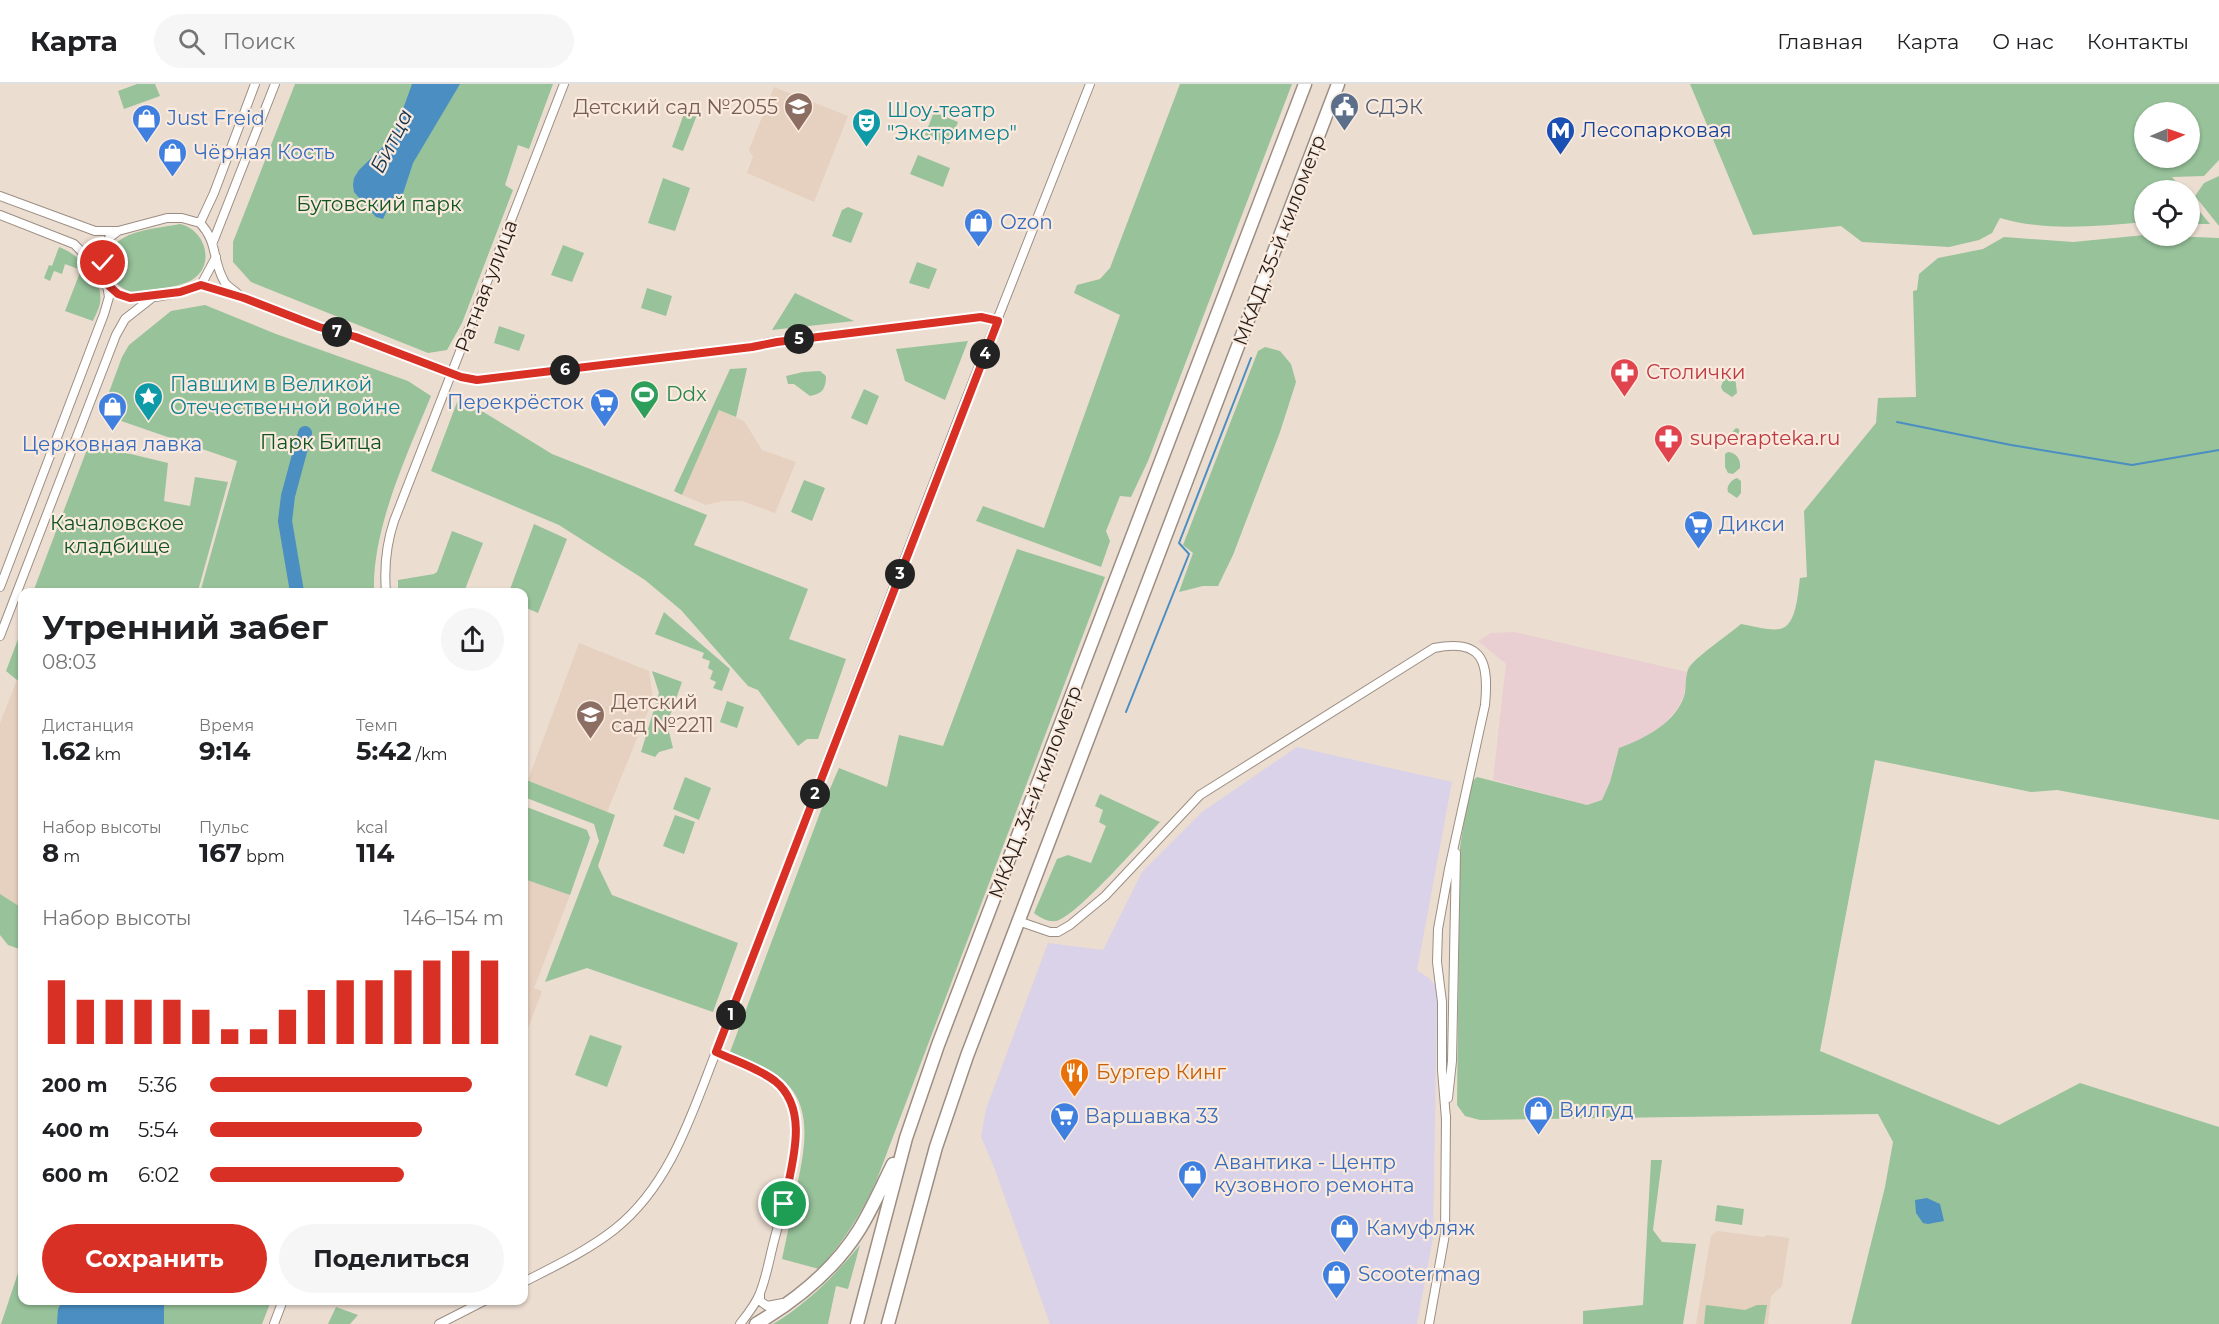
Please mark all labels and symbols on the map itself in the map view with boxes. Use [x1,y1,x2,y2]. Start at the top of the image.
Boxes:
school or university icon: Детский сад №2055 [783,91,815,133]
public building icon: СДЭК [1328,91,1360,133]
place label: Детский сад №2055 [573,95,778,119]
place label: СДЭК [1365,95,1423,119]
place label: Шоу-театр "Экстример" [887,98,1017,145]
shop icon: Just Freid [130,102,162,144]
north arrow [2134,102,2200,168]
water label: Битца [364,105,418,177]
place label: Just Freid [166,106,265,130]
theatre icon: Шоу-театр "Экстример" [850,106,882,148]
metro station icon: Лесопарковая [1544,114,1576,156]
place label: Лесопарковая [1581,118,1732,142]
street label: МКАД, 35-й километр [1228,131,1330,349]
shop icon: Чёрная Кость [157,136,189,178]
place label: Чёрная Кость [194,140,335,164]
park label: Бутовский парк [296,192,462,216]
shop icon: Ozon [963,206,995,248]
place label: Ozon [1000,210,1053,234]
street label: Ратная улица [450,216,522,356]
pin [77,237,128,288]
pin: 7 [322,317,352,347]
pin: 5 [784,324,814,354]
pin: 4 [970,339,1000,369]
pin: 6 [550,355,580,385]
pharmacy icon: Столички [1609,356,1641,398]
place label: Столички [1646,360,1745,384]
place label: Павшим в Великой Отечественной войне [170,372,401,419]
sports icon: Ddx [629,378,661,420]
place icon: Павшим в Великой Отечественной войне [133,380,165,422]
place label: Ddx [666,382,707,406]
supermarket icon: Перекрёсток [589,386,621,428]
shop icon: Церковная лавка [96,390,128,432]
place label: Перекрёсток [447,390,584,414]
pharmacy icon: superapteka.ru [1653,422,1685,464]
place label: superapteka.ru [1690,426,1841,450]
park label: Парк Битца [260,430,382,454]
place label: Церковная лавка [22,432,202,456]
supermarket icon: Дикси [1682,508,1714,550]
park label: Качаловское кладбище [50,511,184,558]
place label: Дикси [1719,512,1785,536]
pin: 3 [885,559,915,589]
street label: МКАД, 34-й километр [983,682,1087,902]
place label: Детский сад №2211 [611,690,714,737]
school or university icon: Детский сад №2211 [574,698,606,740]
pin: 2 [800,779,830,809]
pin: 1 [716,1000,746,1030]
restaurant icon: Бургер Кинг [1059,1056,1091,1098]
place label: Бургер Кинг [1096,1060,1227,1084]
shop icon: Вилгуд [1522,1094,1554,1136]
place label: Вилгуд [1559,1098,1634,1122]
supermarket icon: Варшавка 33 [1048,1100,1080,1142]
place label: Варшавка 33 [1085,1104,1219,1128]
place label: Авантика - Центр кузовного ремонта [1214,1150,1414,1197]
shop icon: Авантика - Центр кузовного ремонта [1177,1158,1209,1200]
pin [758,1178,809,1229]
shop icon: Камуфляж [1329,1212,1361,1254]
place label: Камуфляж [1366,1216,1475,1240]
shop icon: Scootermag [1321,1258,1353,1300]
place label: Scootermag [1358,1262,1481,1286]

